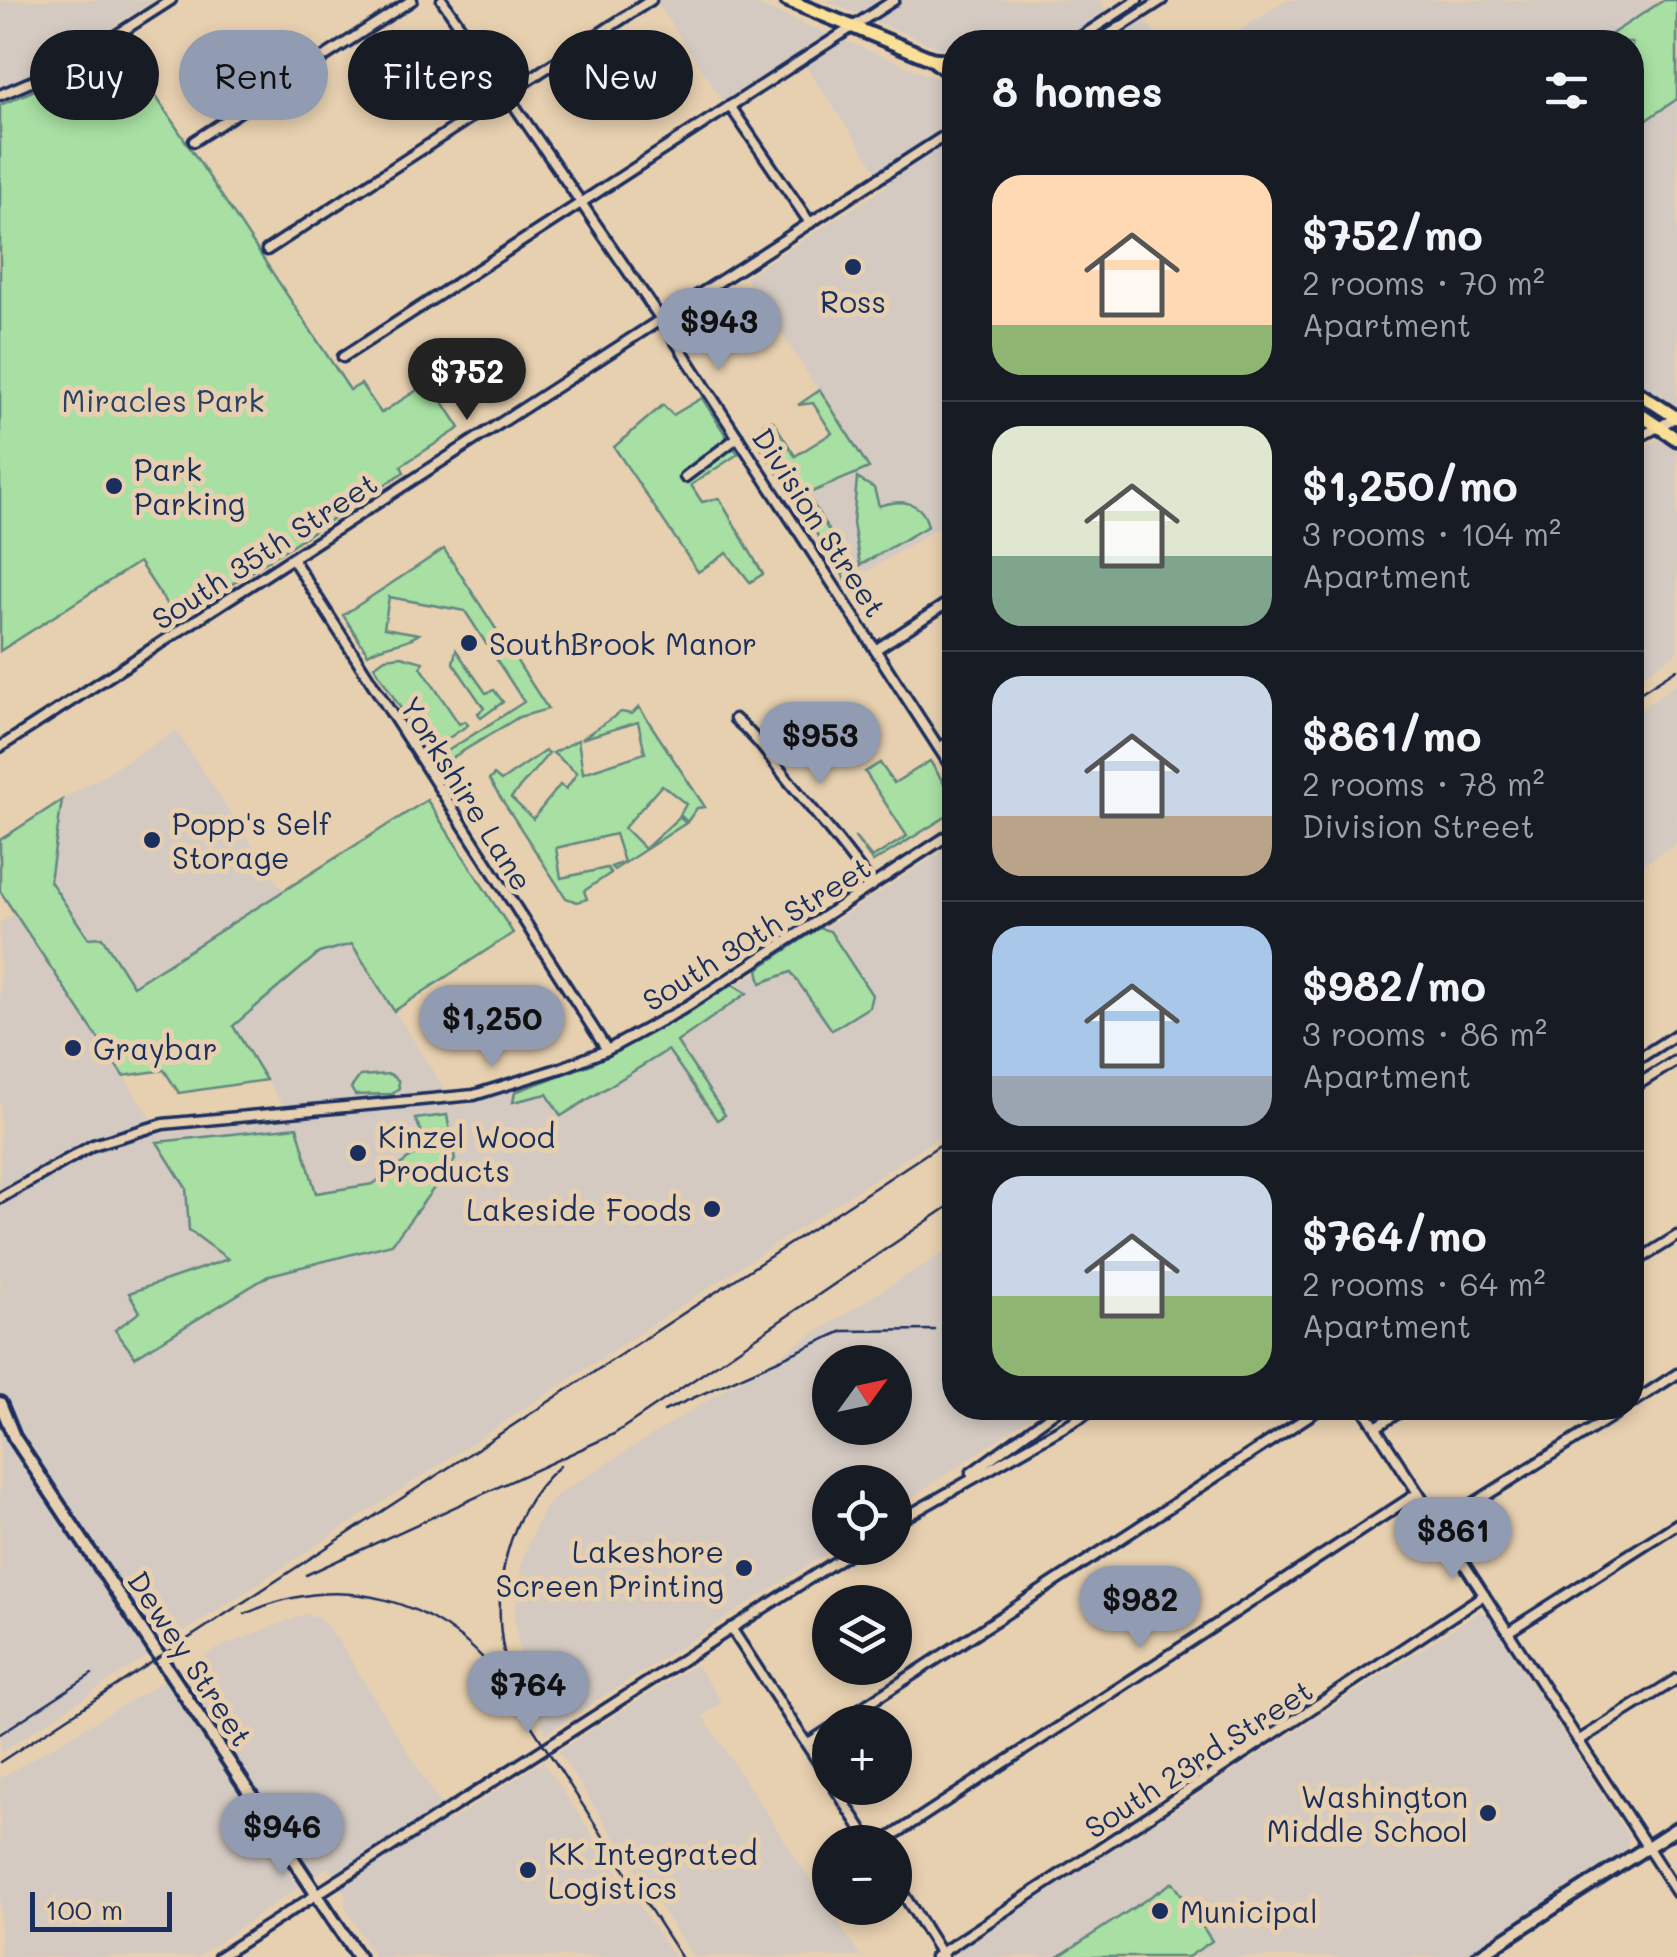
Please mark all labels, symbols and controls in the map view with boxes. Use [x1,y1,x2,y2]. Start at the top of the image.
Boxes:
chip: Buy [30,30,159,120]
chip: Rent [179,30,328,120]
chip: Filters [348,30,529,120]
chip: New [549,30,693,120]
text: 8 homes [992,63,1163,118]
icon: filters [1539,63,1594,118]
text: $752/mo [1302,206,1483,261]
icon: home [1072,215,1192,335]
marker: Ross [842,256,864,278]
text: 2 rooms · 70 m² [1302,261,1545,303]
place label: Ross [820,281,886,321]
pin: $943 [660,288,778,373]
text: $943 [680,299,758,341]
text: Apartment [1302,303,1471,345]
pin: $752 [408,338,526,423]
text: $752 [430,349,504,391]
park label: Miracles Park [62,380,264,420]
street label: Division Street [744,420,896,624]
place label: Park Parking [134,449,245,523]
text: $1,250/mo [1302,457,1518,512]
street label: South 35th Street [144,462,384,638]
icon: home [1072,466,1192,586]
marker: Park Parking [103,475,125,497]
text: 3 rooms · 104 m² [1302,512,1561,554]
text: Apartment [1302,554,1471,596]
place label: SouthBrook Manor [489,623,757,663]
marker: SouthBrook Manor [458,632,480,654]
street label: Yorkshire Lane [391,688,543,898]
pin: $953 [761,702,879,787]
text: $861/mo [1302,707,1481,762]
text: $953 [782,713,858,755]
icon: home [1072,716,1192,836]
text: 2 rooms · 78 m² [1302,762,1545,804]
place label: Popp's Self Storage [172,803,332,877]
text: Division Street [1302,804,1535,846]
marker: Popp's Self Storage [141,829,163,851]
street label: South 30th Street [634,847,878,1019]
text: $982/mo [1302,957,1486,1012]
icon: home [1072,966,1192,1086]
pin: $1,250 [411,985,573,1070]
text: $1,250 [442,996,542,1038]
text: 3 rooms · 86 m² [1302,1012,1547,1054]
place label: Graybar [93,1028,218,1068]
marker: Graybar [62,1037,84,1059]
text: Apartment [1302,1054,1471,1096]
place label: Kinzel Wood Products [378,1116,555,1190]
marker: Kinzel Wood Products [347,1142,369,1164]
place label: Lakeside Foods [466,1189,692,1229]
marker: Lakeside Foods [701,1198,723,1220]
text: $764/mo [1302,1207,1487,1262]
icon: home [1072,1216,1192,1336]
text: 2 rooms · 64 m² [1302,1262,1546,1304]
text: Apartment [1302,1304,1471,1346]
north arrow [812,1345,912,1445]
map controls [812,1345,912,1925]
button: locate [812,1465,912,1565]
pin: $861 [1394,1497,1512,1582]
text: $861 [1416,1508,1490,1550]
place label: Lakeshore Screen Printing [495,1531,724,1605]
marker: Lakeshore Screen Printing [733,1557,755,1579]
street label: Dewey Street [119,1562,263,1754]
pin: $982 [1081,1566,1199,1651]
text: $982 [1102,1577,1178,1619]
button: layers [812,1585,912,1685]
pin: $764 [469,1651,587,1736]
text: $764 [489,1662,567,1704]
street label: South 23rd Street [1076,1669,1320,1847]
button: + [812,1705,912,1805]
place label: Washington Middle School [1267,1776,1468,1850]
pin: $946 [223,1793,341,1878]
marker: Washington Middle School [1477,1802,1499,1824]
text: $946 [243,1804,321,1846]
button: − [812,1825,912,1925]
place label: KK Integrated Logistics [548,1833,758,1907]
marker: KK Integrated Logistics [517,1859,539,1881]
scale bar [30,1887,172,1932]
text: 100 m [45,1891,123,1927]
place label: Municipal [1180,1891,1318,1931]
marker: Municipal [1149,1900,1171,1922]

